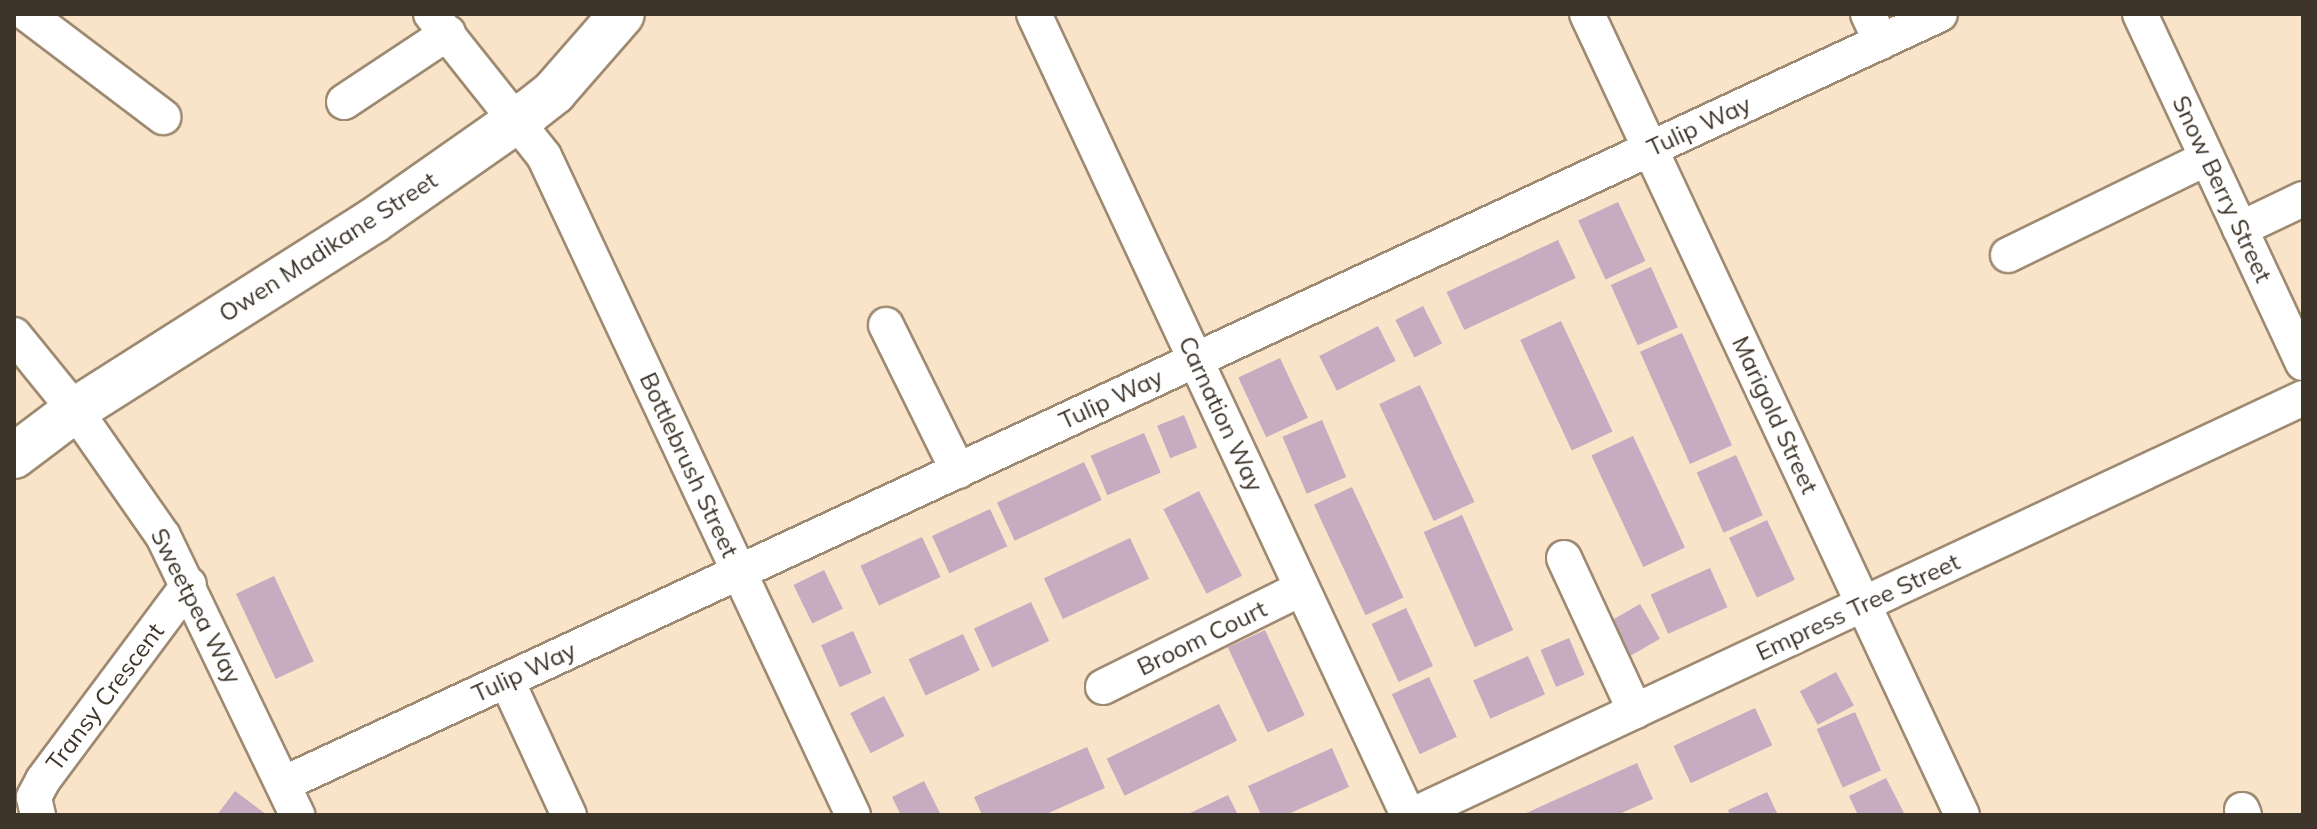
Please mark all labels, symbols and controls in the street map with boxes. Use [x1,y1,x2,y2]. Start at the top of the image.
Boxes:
street label: Tulip Way [1643,89,1755,163]
street label: Snow Berry Street [2166,91,2278,287]
street label: Owen Madikane Street [214,166,442,328]
street label: Carnation Way [1172,332,1270,496]
street label: Marigold Street [1726,332,1824,498]
street label: Tulip Way [1055,362,1167,436]
street label: Bottlebrush Street [634,368,744,562]
street label: Sweetpea Way [144,524,248,688]
street label: Empress Tree Street [1752,547,1964,667]
street label: Broom Court [1133,594,1271,682]
street label: Transy Crescent [40,617,170,777]
street label: Tulip Way [468,635,580,709]

